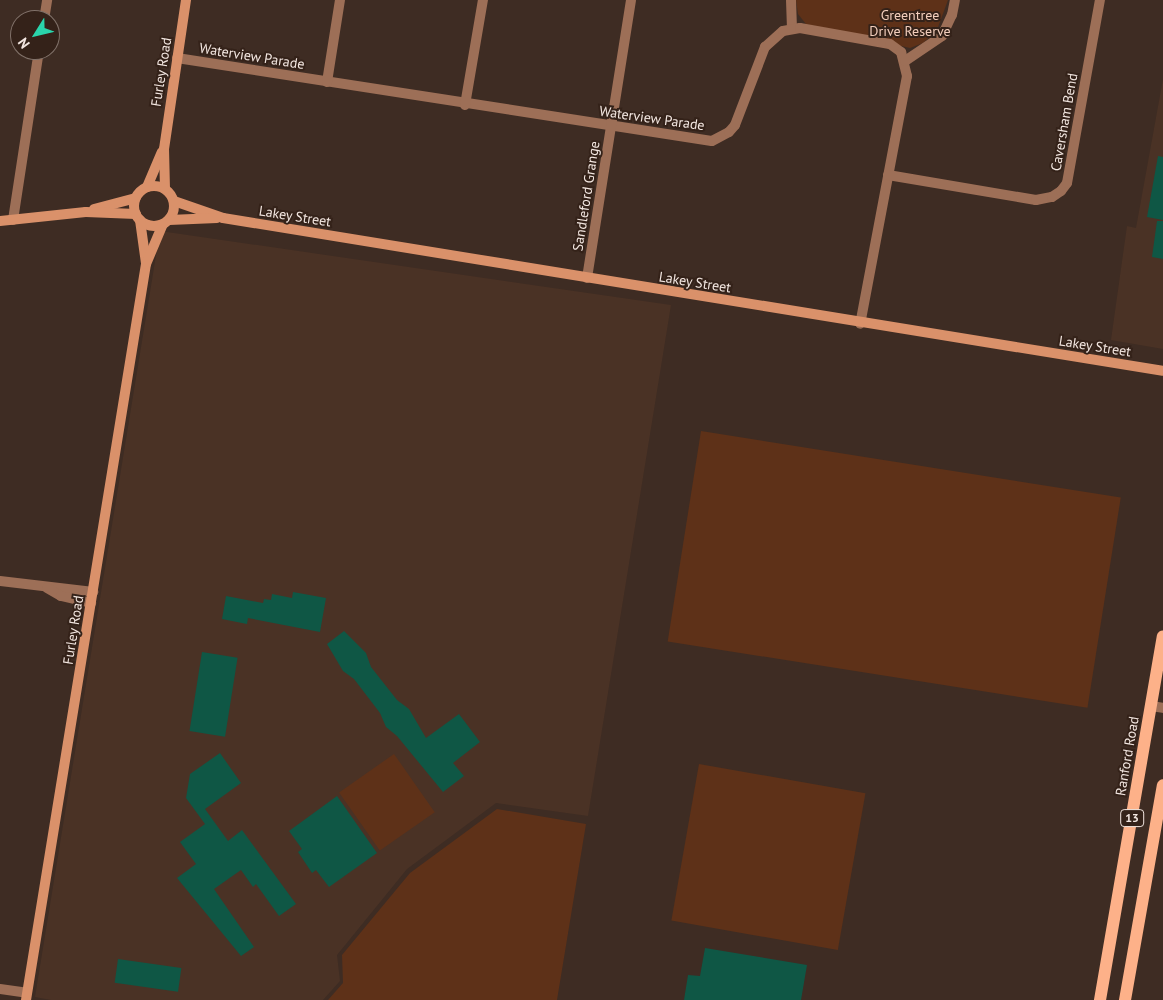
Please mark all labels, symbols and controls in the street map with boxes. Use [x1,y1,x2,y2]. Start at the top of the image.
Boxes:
park label: Greentree Drive Reserve [869,7,951,40]
north arrow [10,10,60,60]
text: N [14,34,34,52]
street label: Furley Road [147,36,175,108]
street label: Waterview Parade [198,39,306,73]
street label: Caversham Bend [1047,72,1081,172]
street label: Waterview Parade [598,102,706,134]
street label: Sandleford Grange [569,140,603,252]
street label: Lakey Street [258,202,332,230]
street label: Lakey Street [658,268,732,296]
street label: Lakey Street [1058,332,1132,360]
street label: Furley Road [59,594,87,666]
street label: Ranford Road [1112,715,1142,797]
road number: 13 [1120,808,1144,828]

